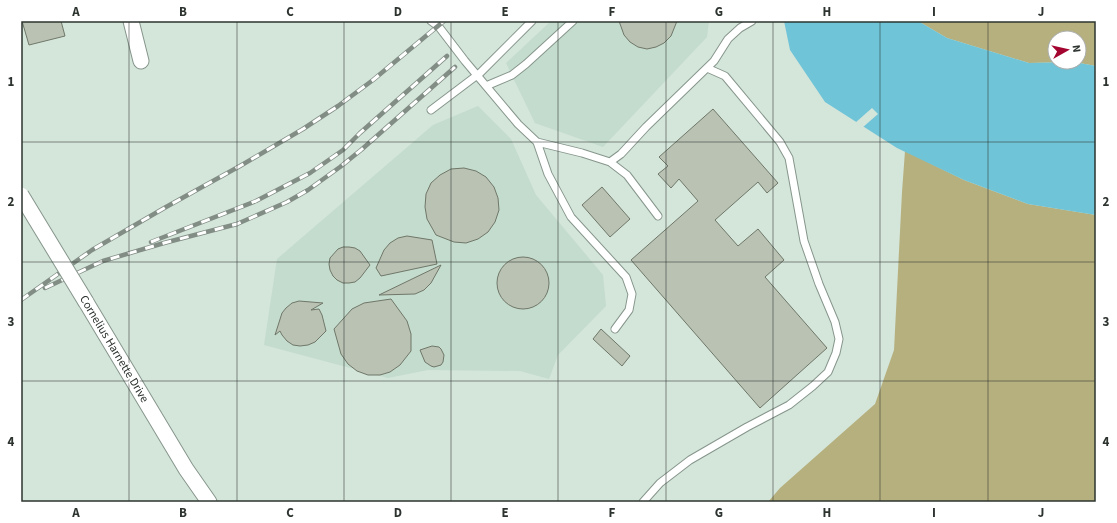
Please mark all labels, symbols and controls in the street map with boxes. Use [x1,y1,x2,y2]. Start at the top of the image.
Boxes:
text: A [71,3,80,21]
text: B [179,3,187,21]
text: C [286,3,294,21]
text: D [394,3,402,21]
text: E [501,3,509,21]
text: F [609,3,616,21]
text: G [715,3,723,21]
text: H [823,3,831,21]
text: I [932,3,936,21]
text: J [1038,3,1044,21]
north arrow [1047,30,1087,70]
text: N [1068,44,1084,53]
text: 1 [8,73,15,91]
text: 1 [1103,73,1110,91]
text: 2 [8,193,15,211]
text: 2 [1103,193,1110,211]
street label: Cornelius Harnette Drive [75,292,153,406]
text: 3 [8,313,15,331]
text: 3 [1103,313,1110,331]
text: 4 [8,433,15,451]
text: 4 [1103,433,1110,451]
text: A [71,504,80,522]
text: B [179,504,187,522]
text: C [286,504,294,522]
text: D [394,504,402,522]
text: E [501,504,509,522]
text: F [609,504,616,522]
text: G [715,504,723,522]
text: H [823,504,831,522]
text: I [932,504,936,522]
text: J [1038,504,1044,522]

